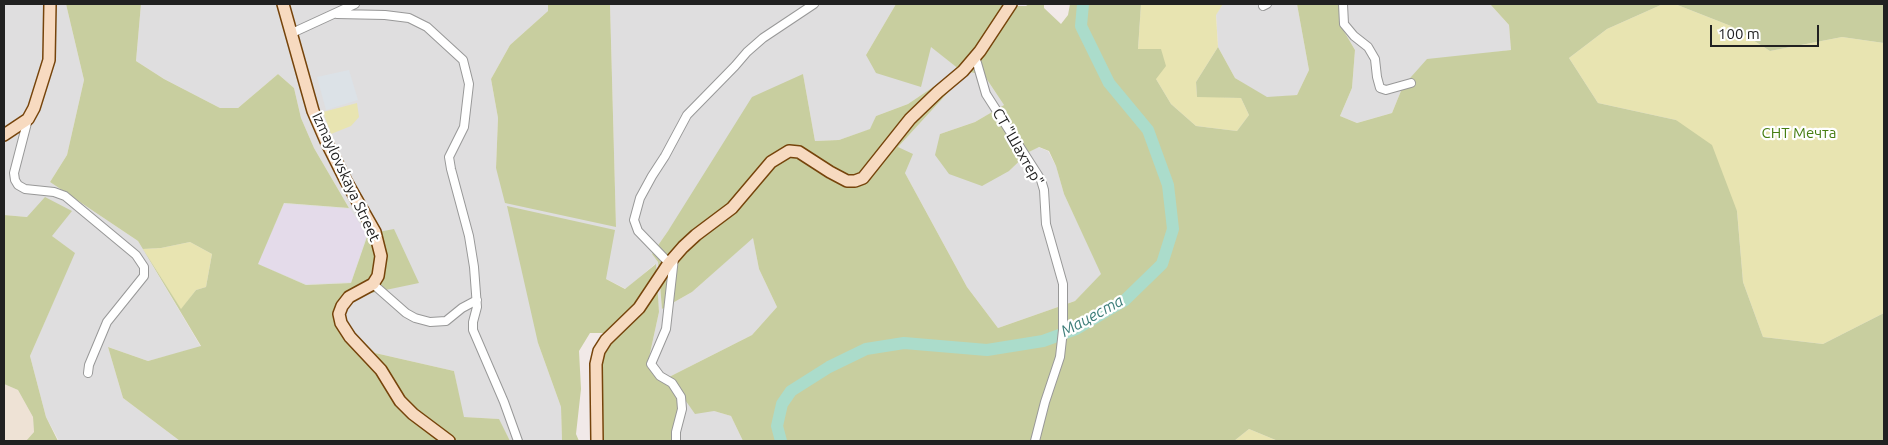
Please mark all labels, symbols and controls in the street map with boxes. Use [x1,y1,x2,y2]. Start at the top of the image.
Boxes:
scale bar [1713,15,1822,47]
text: 100 m [1718,25,1760,42]
street label: СТ "Шахтер" [989,105,1047,189]
street label: Izmaylovskaya Street [308,109,384,245]
park label: СНТ Мечта [1762,124,1836,142]
water label: Мацеста [1057,291,1127,341]

